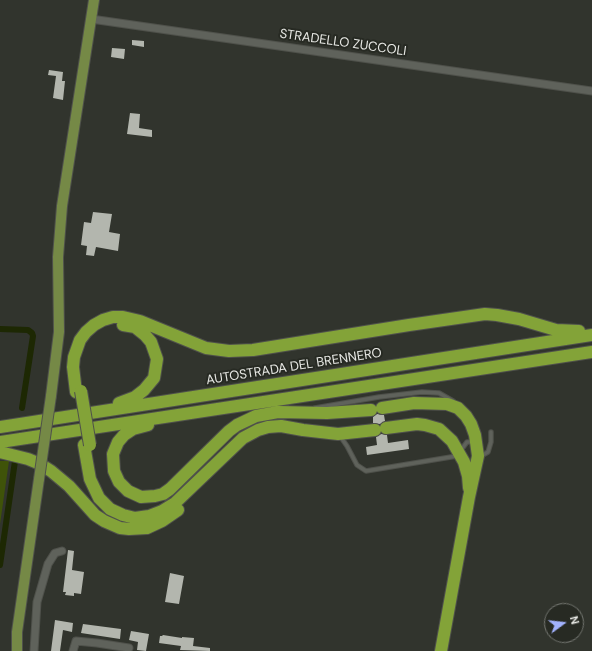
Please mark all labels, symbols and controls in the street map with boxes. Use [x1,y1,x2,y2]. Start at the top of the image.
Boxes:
street label: STRADELLO ZUCCOLI [279,26,407,60]
street label: AUTOSTRADA DEL BRENNERO [205,345,383,389]
north arrow [544,603,584,643]
text: N [567,614,582,626]

